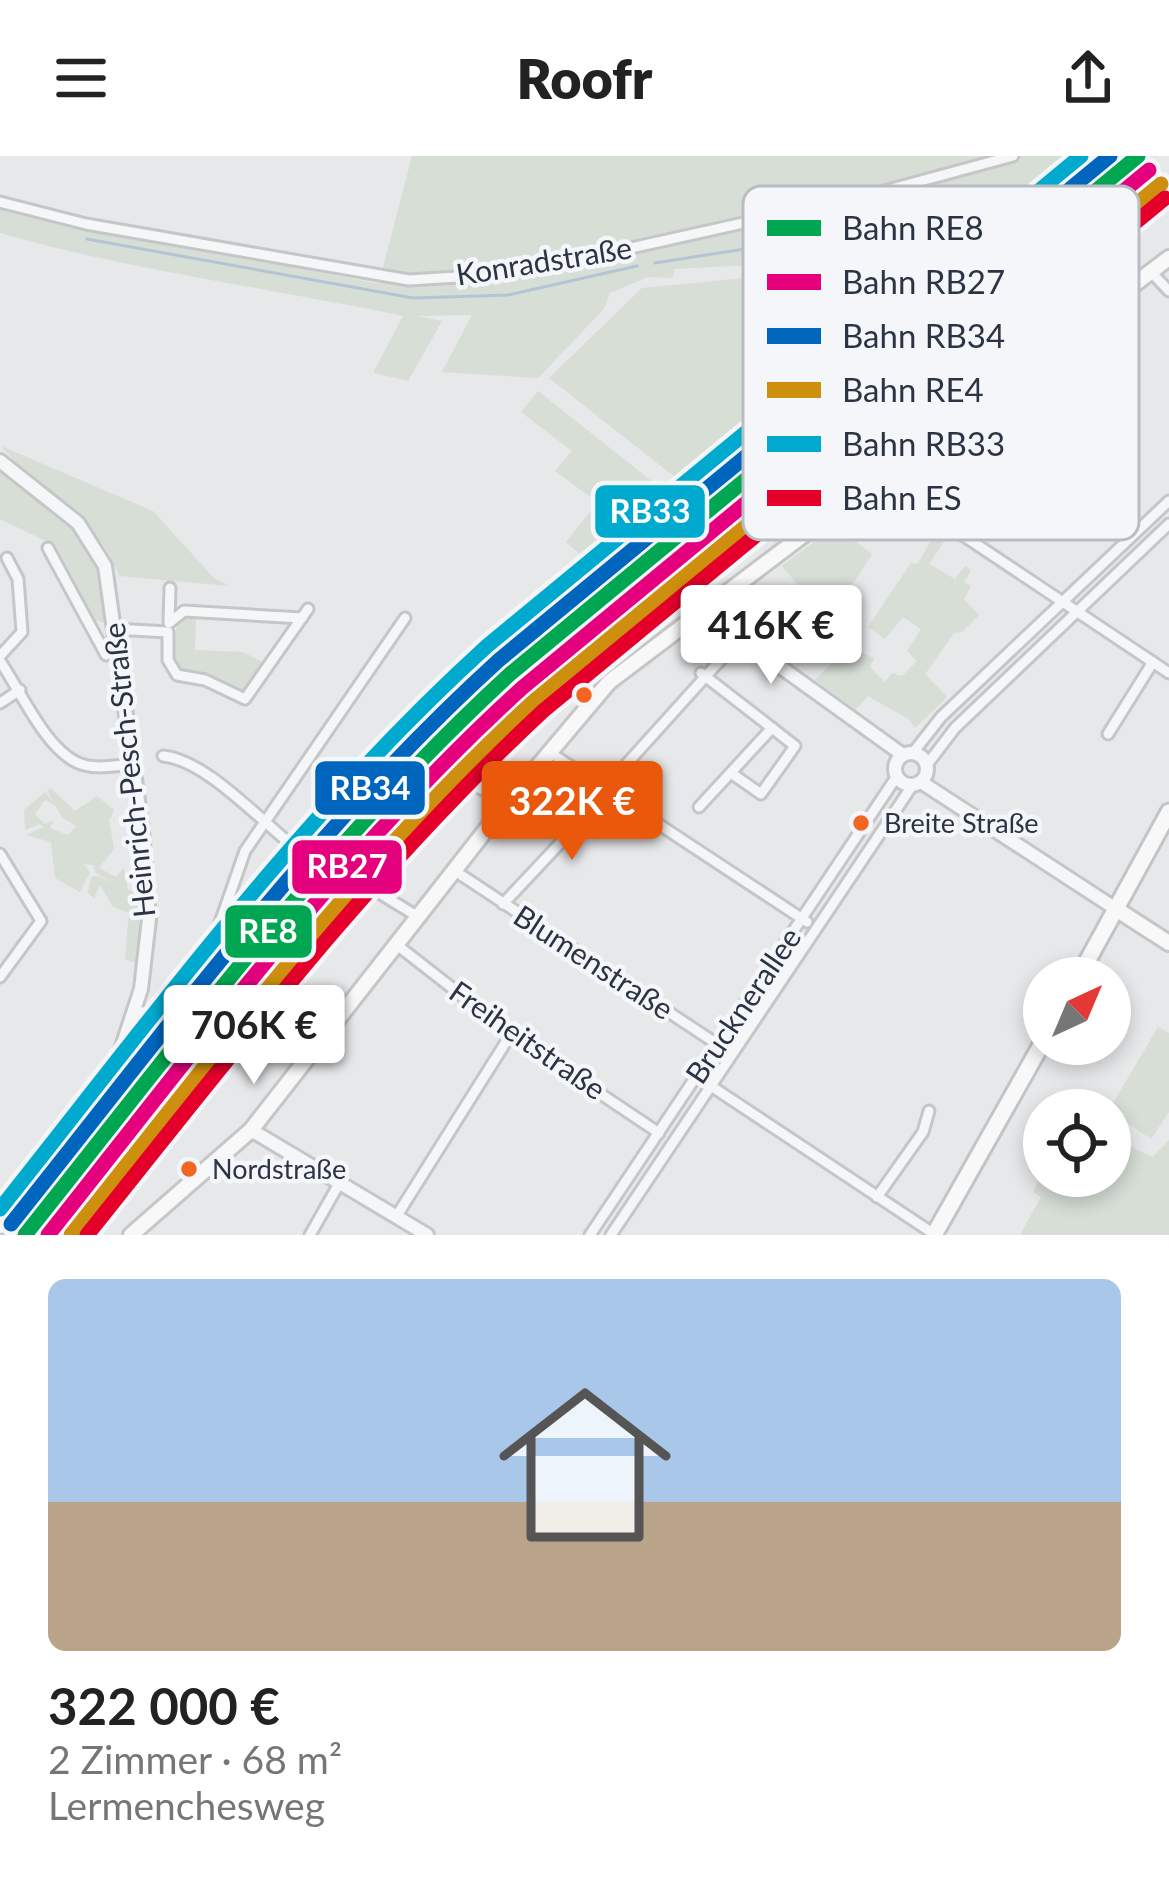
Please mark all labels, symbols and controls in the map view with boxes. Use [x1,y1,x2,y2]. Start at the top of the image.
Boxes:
icon: menu [48,45,114,111]
icon: share [1055,45,1121,111]
text: Roofr [517,46,652,111]
legend [743,186,1139,540]
text: Bahn RE8 [842,207,984,247]
street label: Konradstraße [453,228,634,292]
text: Bahn RB27 [842,261,1005,301]
text: Bahn RB34 [842,315,1005,355]
text: Bahn RE4 [842,369,984,409]
text: Bahn RB33 [842,423,1005,463]
text: Bahn ES [842,477,962,517]
line badge: RB33 [593,483,707,540]
text: RB33 [609,490,691,530]
pin: 416K € [673,585,869,687]
text: 416K € [708,601,834,647]
street label: Heinrich-Pesch-Straße [95,621,161,919]
unlabelled marker [573,684,595,706]
line badge: RB34 [313,759,427,817]
pin: 322K € [474,761,670,863]
text: RB34 [329,767,411,807]
text: 322K € [509,777,635,823]
place label: Breite Straße [884,806,1039,839]
marker: Breite Straße [850,812,872,834]
line badge: RB27 [290,838,404,896]
text: RB27 [306,845,388,885]
street label: Blumenstraße [508,896,681,1026]
line badge: RE8 [223,903,314,960]
text: RE8 [238,910,298,950]
street label: Brucknerallee [677,920,808,1090]
north arrow [1023,957,1131,1065]
map controls [1023,957,1131,1197]
street label: Freiheitstraße [443,972,613,1106]
pin: 706K € [156,985,352,1087]
text: 706K € [191,1001,317,1047]
button: locate [1023,1089,1131,1197]
place label: Nordstraße [212,1152,346,1185]
marker: Nordstraße [178,1158,200,1180]
icon: home [477,1357,693,1573]
text: 322 000 € [48,1675,280,1736]
text: 2 Zimmer · 68 m² [48,1736,342,1782]
text: Lermenchesweg [48,1782,325,1828]

